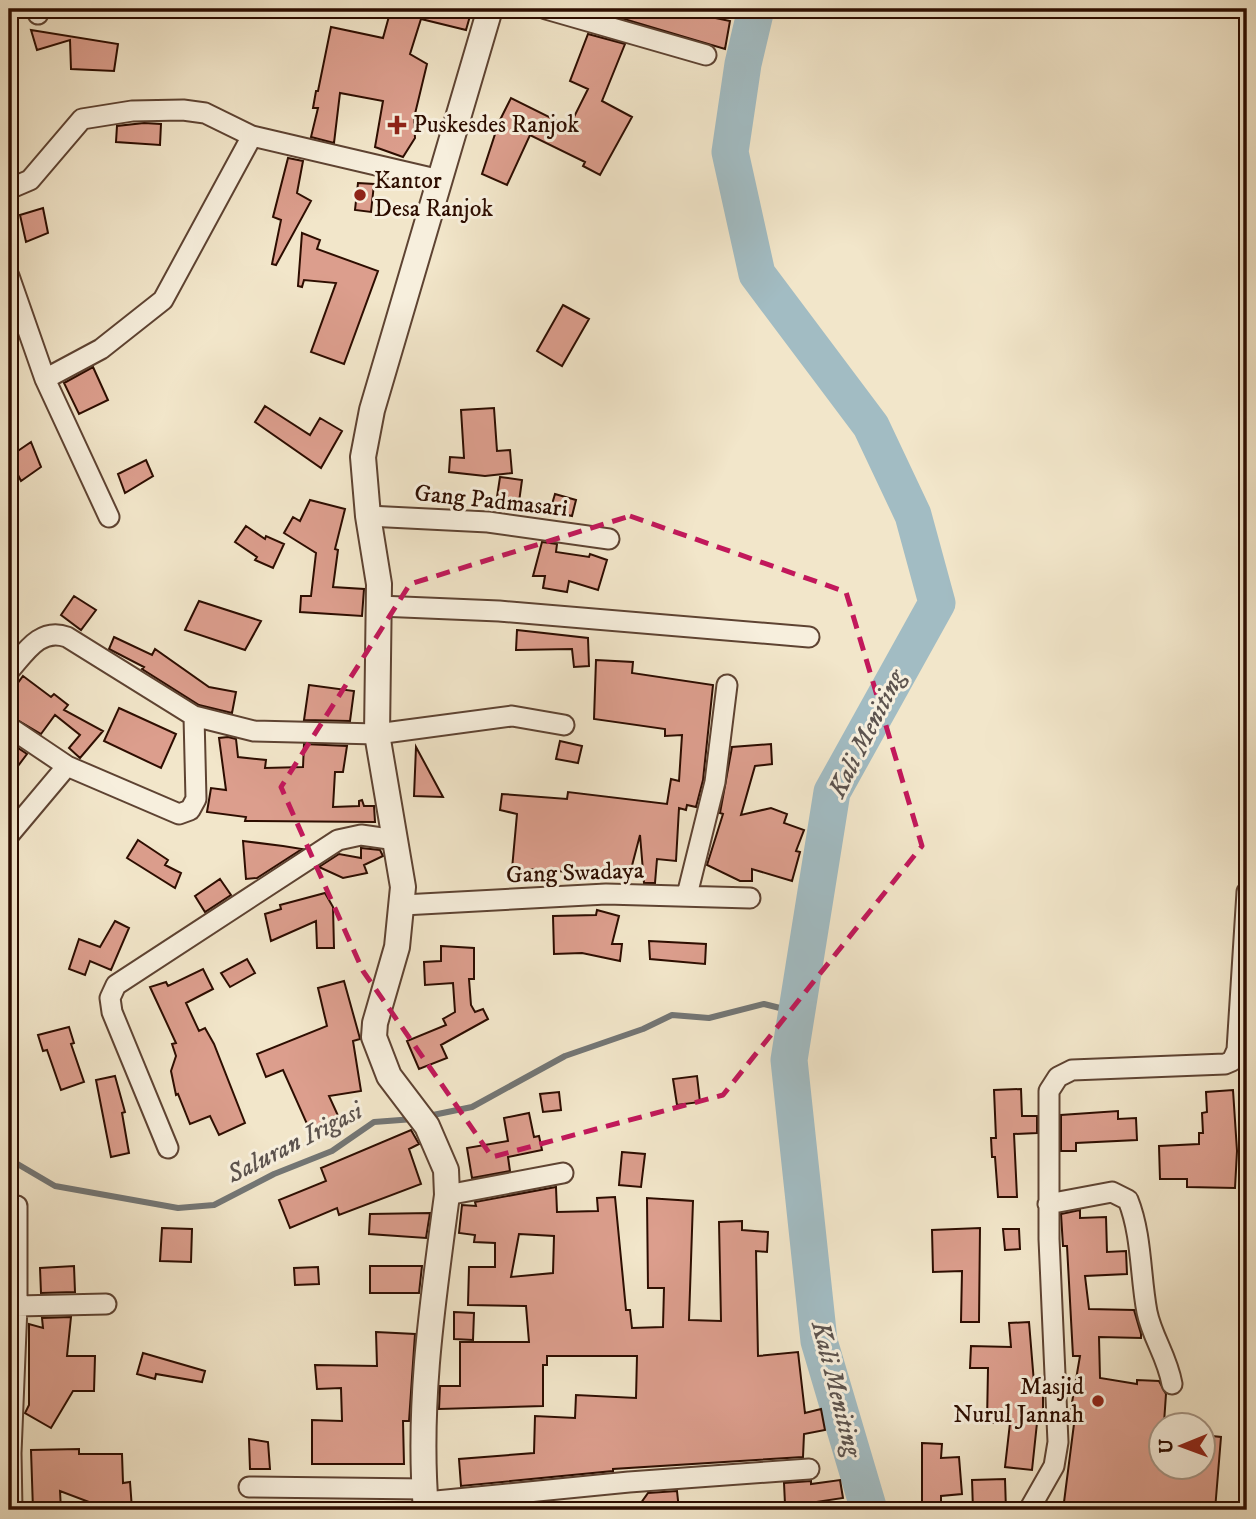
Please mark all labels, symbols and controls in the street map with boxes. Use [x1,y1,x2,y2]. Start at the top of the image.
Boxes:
place label: Puskesdes Ranjok [413,110,579,140]
marker: Puskesdes Ranjok [387,115,407,135]
place label: Kantor Desa Ranjok [374,166,493,224]
marker: Kantor Desa Ranjok [352,187,368,203]
street label: Gang Padmasari [413,478,569,524]
water label: Kali Meniting [820,663,914,804]
street label: Gang Swadaya [506,856,645,890]
water label: Saluran Irigasi [221,1094,370,1192]
water label: Kali Meniting [803,1317,869,1463]
place label: Masjid Nurul Jannah [953,1372,1084,1430]
marker: Masjid Nurul Jannah [1090,1393,1106,1409]
north arrow [1148,1410,1218,1480]
text: U [1155,1438,1178,1454]

